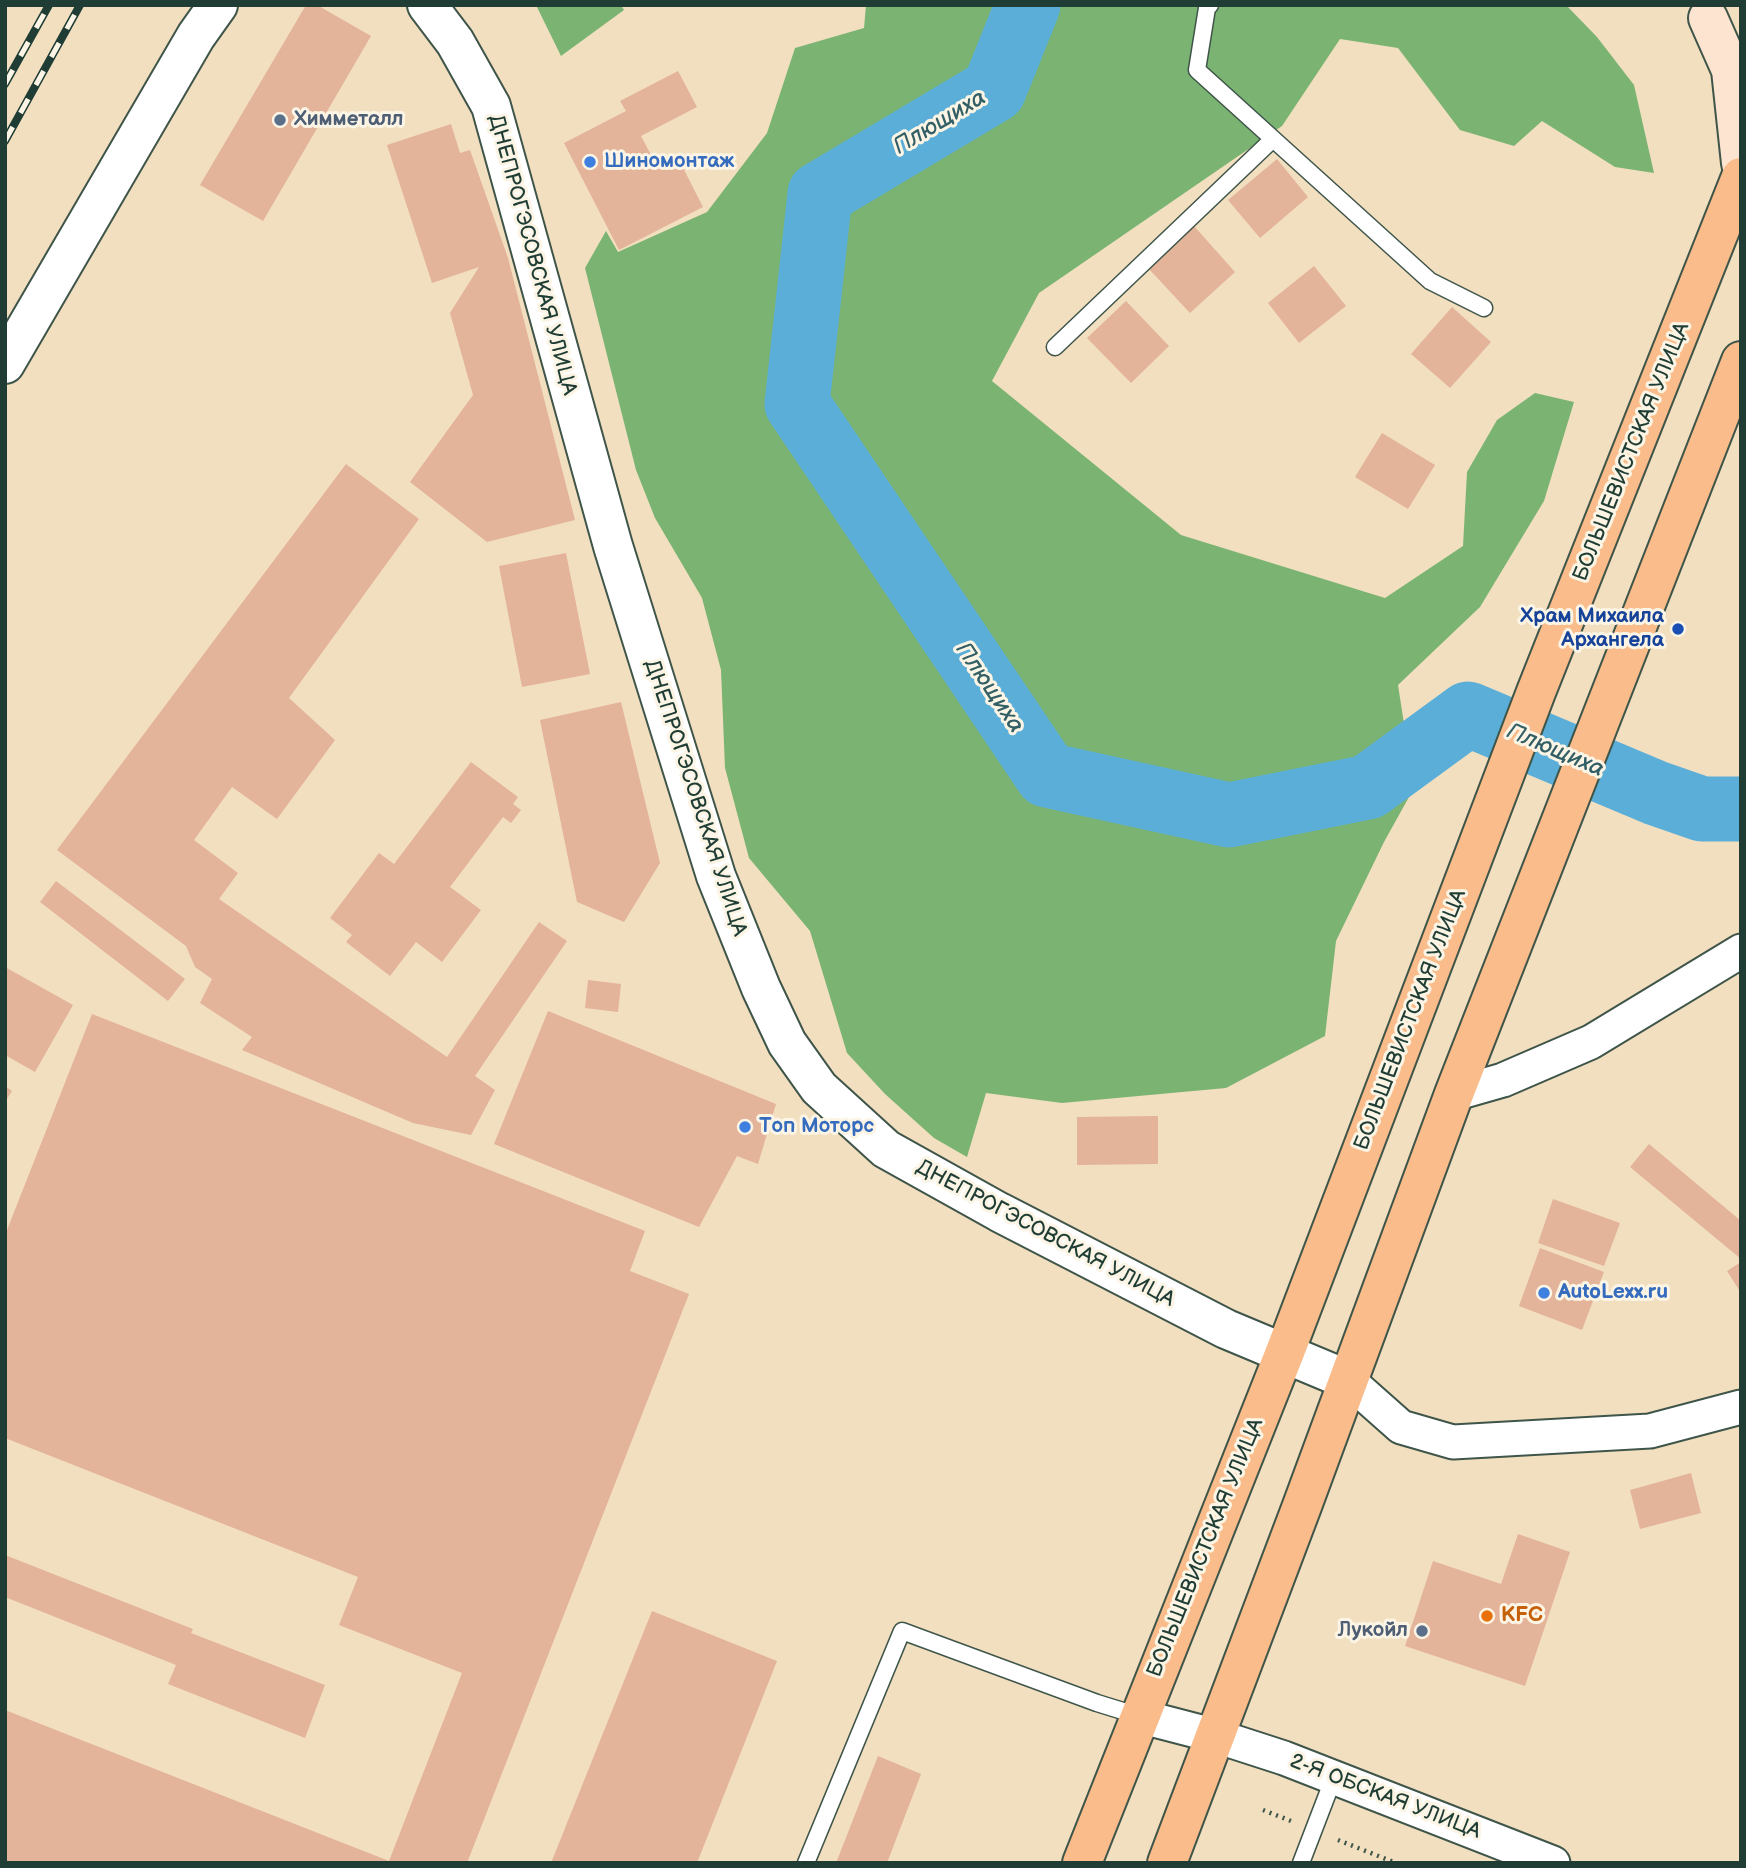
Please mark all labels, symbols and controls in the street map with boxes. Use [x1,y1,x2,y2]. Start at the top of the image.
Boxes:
water label: Плющиха [889,85,991,161]
place label: Химметалл [294,107,404,133]
marker: Химметалл [272,112,288,128]
street label: ДНЕПРОГЭСОВСКАЯ УЛИЦА [482,112,582,398]
place label: Шиномонтаж [604,149,734,175]
marker: Шиномонтаж [582,154,598,170]
street label: БОЛЬШЕВИСТСКАЯ УЛИЦА [1568,319,1696,585]
place label: Храм Михаила Архангела [1520,604,1664,654]
marker: Храм Михаила Архангела [1670,621,1686,637]
water label: Плющиха [949,637,1029,739]
street label: ДНЕПРОГЭСОВСКАЯ УЛИЦА [638,657,752,939]
water label: Плющиха [1502,718,1608,784]
street label: БОЛЬШЕВИСТСКАЯ УЛИЦА [1350,886,1472,1154]
place label: Топ Моторс [759,1114,874,1140]
marker: Топ Моторс [737,1119,753,1135]
street label: ДНЕПРОГЭСОВСКАЯ УЛИЦА [911,1155,1179,1313]
place label: AutoLexx.ru [1558,1280,1668,1306]
marker: AutoLexx.ru [1536,1285,1552,1301]
street label: БОЛЬШЕВИСТСКАЯ УЛИЦА [1142,1415,1270,1681]
place label: KFC [1501,1603,1543,1629]
marker: KFC [1479,1608,1495,1624]
place label: Лукойл [1338,1618,1408,1644]
marker: Лукойл [1414,1623,1430,1639]
street label: 2-Я ОБСКАЯ УЛИЦА [1286,1749,1484,1845]

